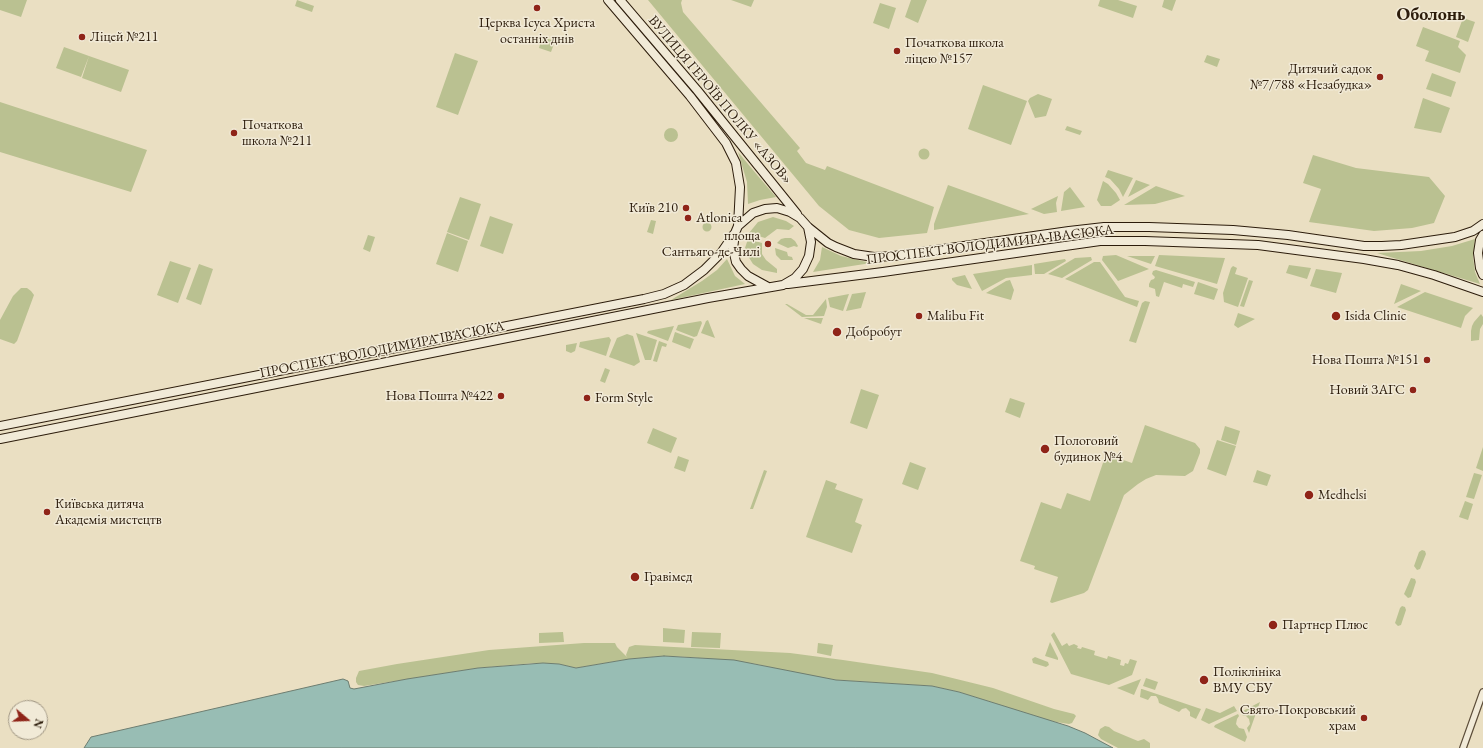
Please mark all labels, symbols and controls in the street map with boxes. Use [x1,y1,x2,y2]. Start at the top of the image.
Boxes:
marker: Церква Ісуса Христа останніх днів [532,3,542,13]
district label: Оболонь [1396,4,1466,26]
street label: ВУЛИЦЯ ГЕРОЇВ ПОЛКУ «АЗОВ» [645,12,795,188]
place label: Церква Ісуса Христа останніх днів [479,15,595,48]
place label: Ліцей №211 [90,29,159,45]
marker: Ліцей №211 [77,32,87,42]
place label: Початкова школа ліцею №157 [905,35,1004,68]
marker: Початкова школа ліцею №157 [892,46,902,56]
place label: Дитячий садок №7/788 «Незабудка» [1250,61,1372,94]
marker: Дитячий садок №7/788 «Незабудка» [1375,72,1385,82]
place label: Початкова школа №211 [242,117,312,150]
marker: Початкова школа №211 [229,128,239,138]
place label: Київ 210 [629,200,678,216]
marker: Київ 210 [681,203,691,213]
place label: Atlonica [696,210,742,226]
marker: Atlonica [683,213,693,223]
street label: ПРОСПЕКТ ВОЛОДИМИРА ІВАСЮКА [865,221,1115,269]
place label: площа Сантьяго-де-Чилі [662,228,760,260]
marker: площа Сантьяго-де-Чилі [763,239,773,249]
place label: Malibu Fit [927,308,984,324]
place label: Isida Clinic [1345,308,1406,324]
marker: Isida Clinic [1330,310,1342,322]
marker: Malibu Fit [914,311,924,321]
street label: ПРОСПЕКТ ВОЛОДИМИРА ІВАСЮКА [258,318,506,382]
place label: Добробут [846,324,902,340]
marker: Добробут [831,326,843,338]
place label: Нова Пошта №151 [1312,352,1419,368]
marker: Нова Пошта №151 [1422,355,1432,365]
place label: Новий ЗАГС [1329,382,1405,398]
marker: Новий ЗАГС [1408,385,1418,395]
place label: Нова Пошта №422 [386,388,493,404]
place label: Form Style [595,390,653,406]
marker: Нова Пошта №422 [496,391,506,401]
marker: Form Style [582,393,592,403]
place label: Пологовий будинок №4 [1054,433,1122,466]
marker: Пологовий будинок №4 [1039,443,1051,455]
place label: Medhelsi [1318,487,1367,503]
marker: Medhelsi [1303,489,1315,501]
place label: Київська дитяча Академія мистецтв [55,496,162,528]
marker: Київська дитяча Академія мистецтв [42,507,52,517]
place label: Гравімед [644,569,692,585]
marker: Гравімед [629,571,641,583]
place label: Партнер Плюс [1282,617,1368,633]
marker: Партнер Плюс [1267,619,1279,631]
place label: Поліклініка ВМУ СБУ [1213,664,1281,696]
marker: Поліклініка ВМУ СБУ [1198,674,1210,686]
north arrow [8,700,48,740]
place label: Свято-Покровський храм [1240,702,1356,734]
marker: Свято-Покровський храм [1359,713,1369,723]
text: N [30,717,46,730]

